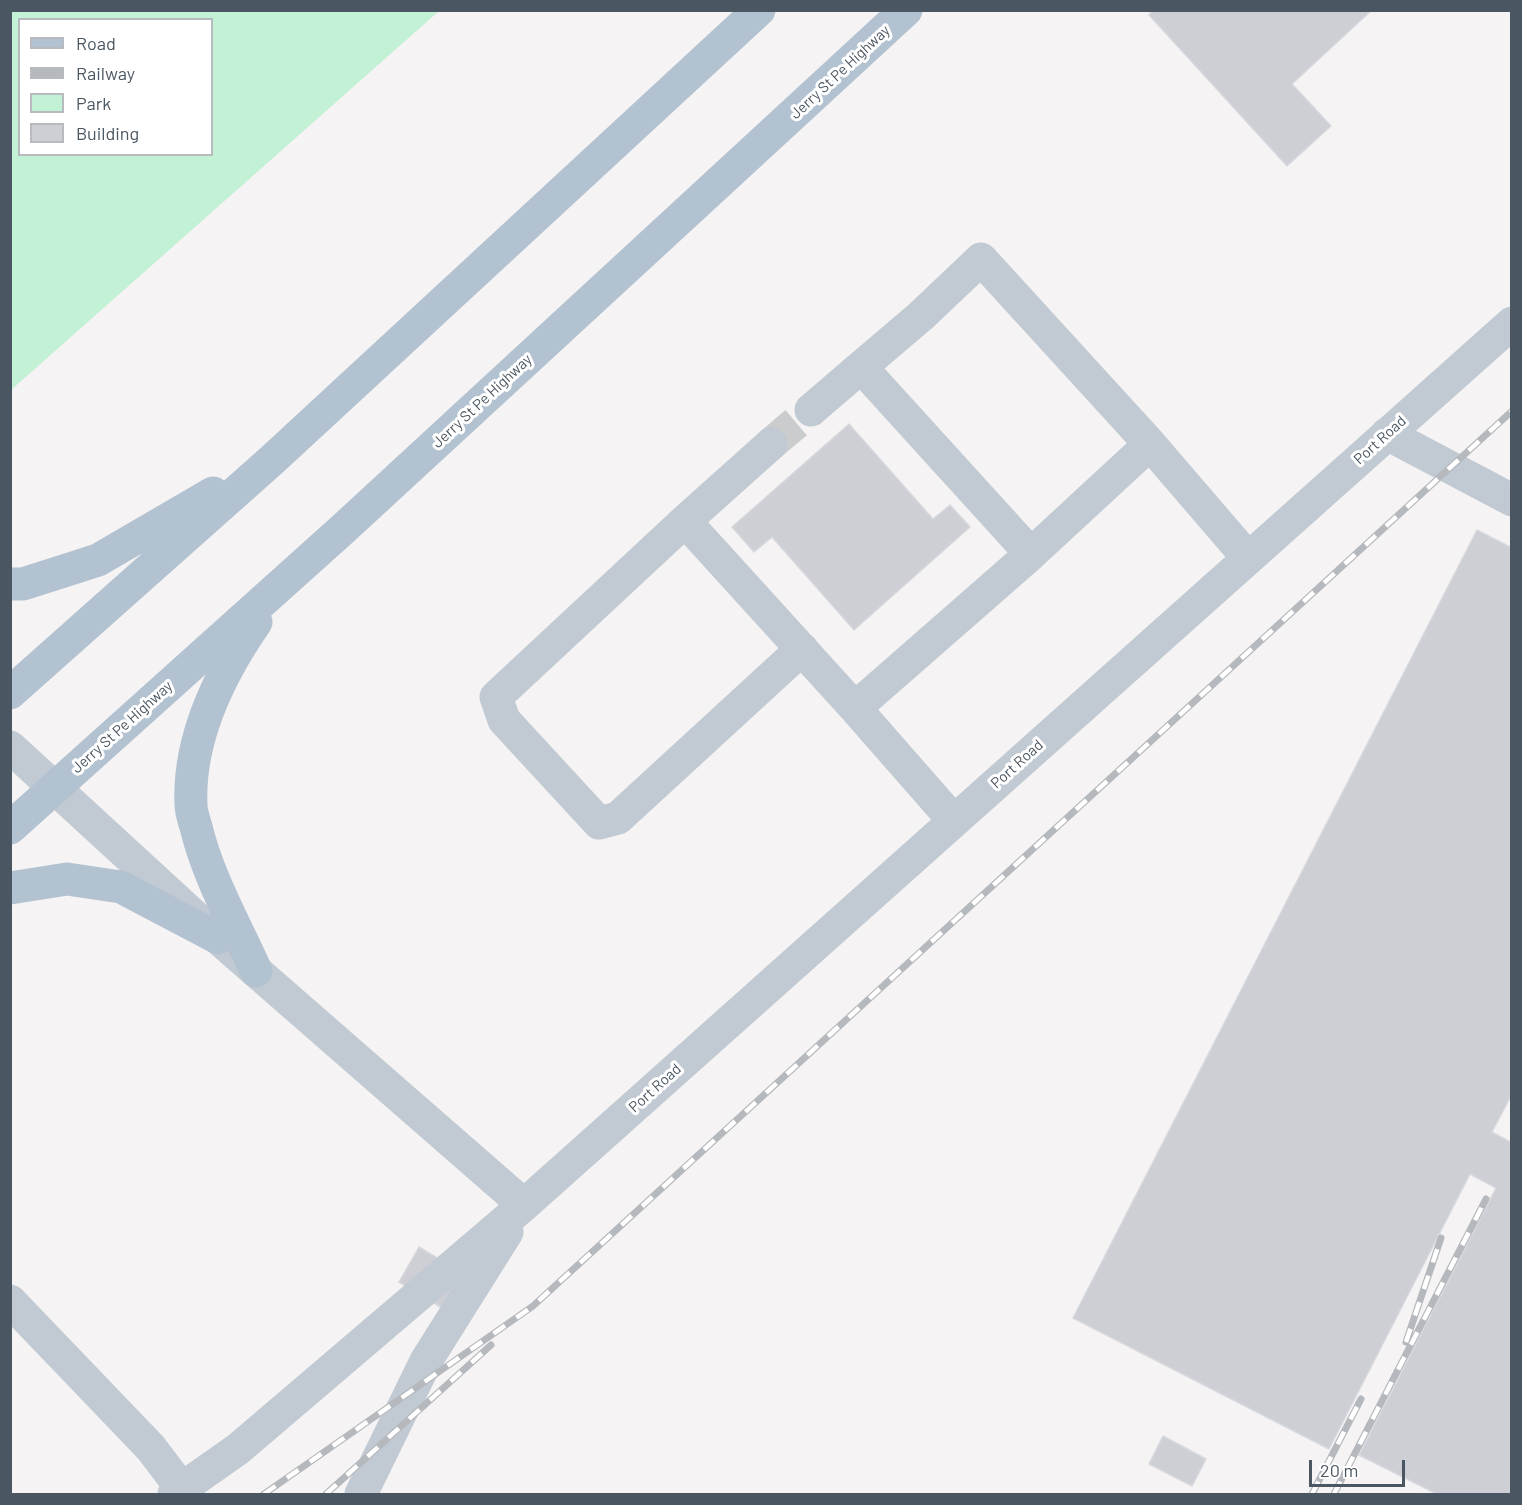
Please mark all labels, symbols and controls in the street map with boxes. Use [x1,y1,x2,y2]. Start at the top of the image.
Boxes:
legend [18,18,213,156]
street label: Jerry St Pe Highway [787,21,893,123]
text: Road [76,32,116,54]
text: Railway [76,62,135,84]
text: Park [76,92,111,114]
text: Building [76,122,139,144]
street label: Jerry St Pe Highway [429,350,535,452]
street label: Port Road [1350,412,1410,468]
street label: Jerry St Pe Highway [68,677,176,777]
street label: Port Road [987,736,1047,792]
street label: Port Road [625,1060,685,1116]
scale bar [1312,1448,1408,1486]
text: 20 m [1320,1459,1358,1481]

